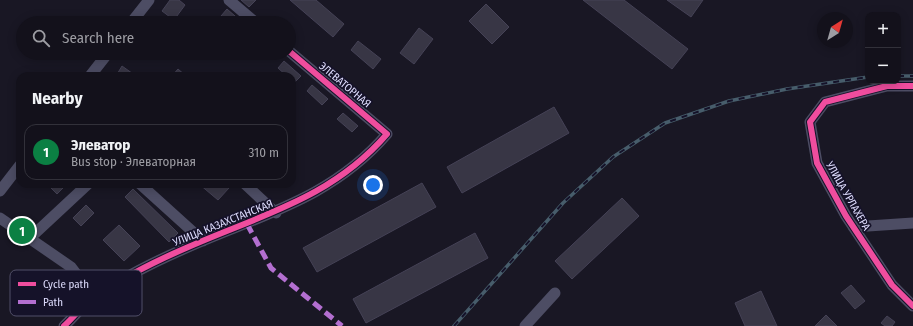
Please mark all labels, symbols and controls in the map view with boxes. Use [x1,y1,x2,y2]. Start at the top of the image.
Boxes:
north arrow [817,12,853,48]
map controls [865,12,901,84]
button: + [865,12,901,48]
search box [16,16,296,60]
icon: search [30,27,52,49]
text: Search here [62,29,134,47]
button: − [865,48,901,84]
street label: ЭЛЕВАТОРНАЯ [316,60,374,110]
text: Nearby [32,88,83,109]
text: Элеватор [71,136,130,154]
text: 1 [43,145,49,160]
text: 310 m [249,145,279,160]
text: Bus stop · Элеваторная [71,154,196,169]
street label: УЛИЦА УРЛАХЕРА [823,158,873,233]
your location [363,175,383,195]
street label: УЛИЦА КАЗАХСТАНСКАЯ [170,197,275,249]
pin: 1 [9,216,35,246]
legend [10,270,142,316]
text: Cycle path [43,278,89,291]
text: Path [43,296,63,309]

